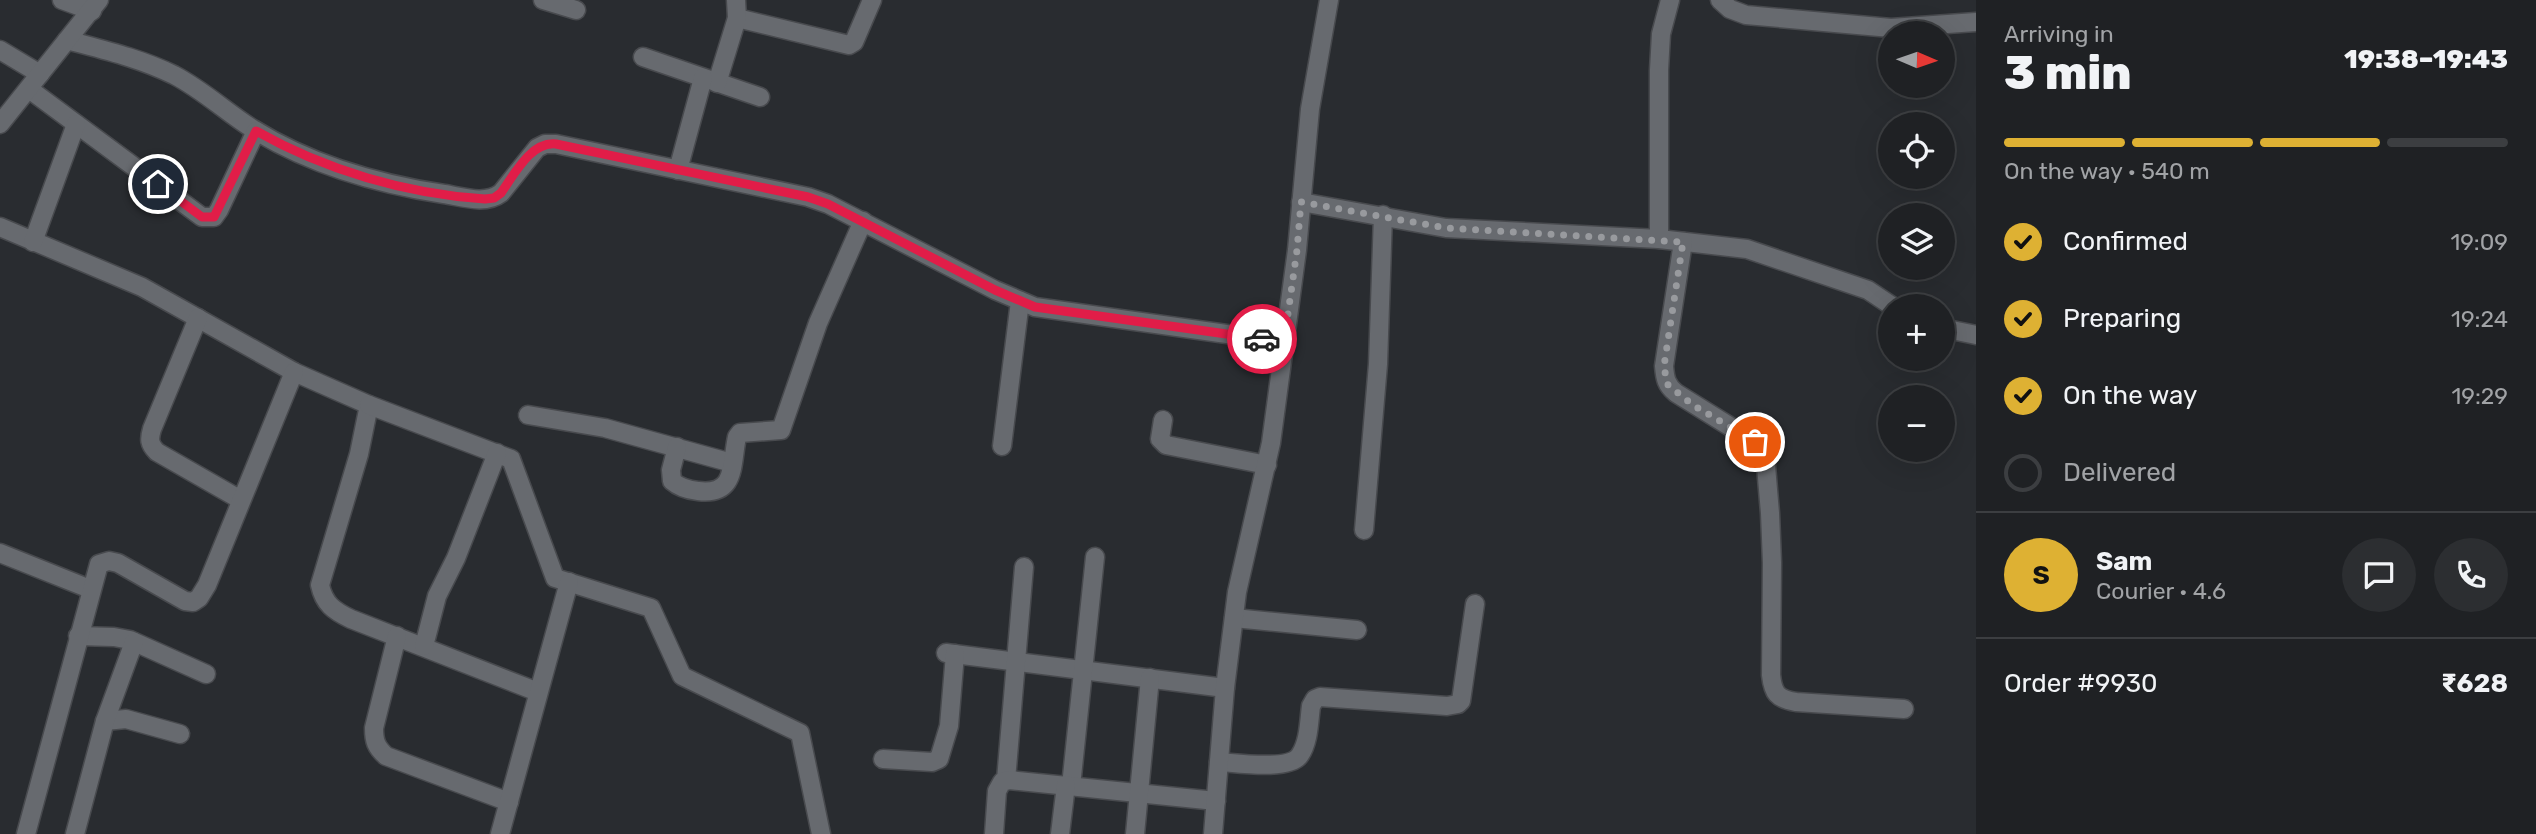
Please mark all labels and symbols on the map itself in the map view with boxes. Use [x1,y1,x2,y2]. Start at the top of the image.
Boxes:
north arrow [1878,21,1955,98]
pin [128,154,188,214]
courier [1227,304,1297,374]
pin [1725,412,1785,472]

